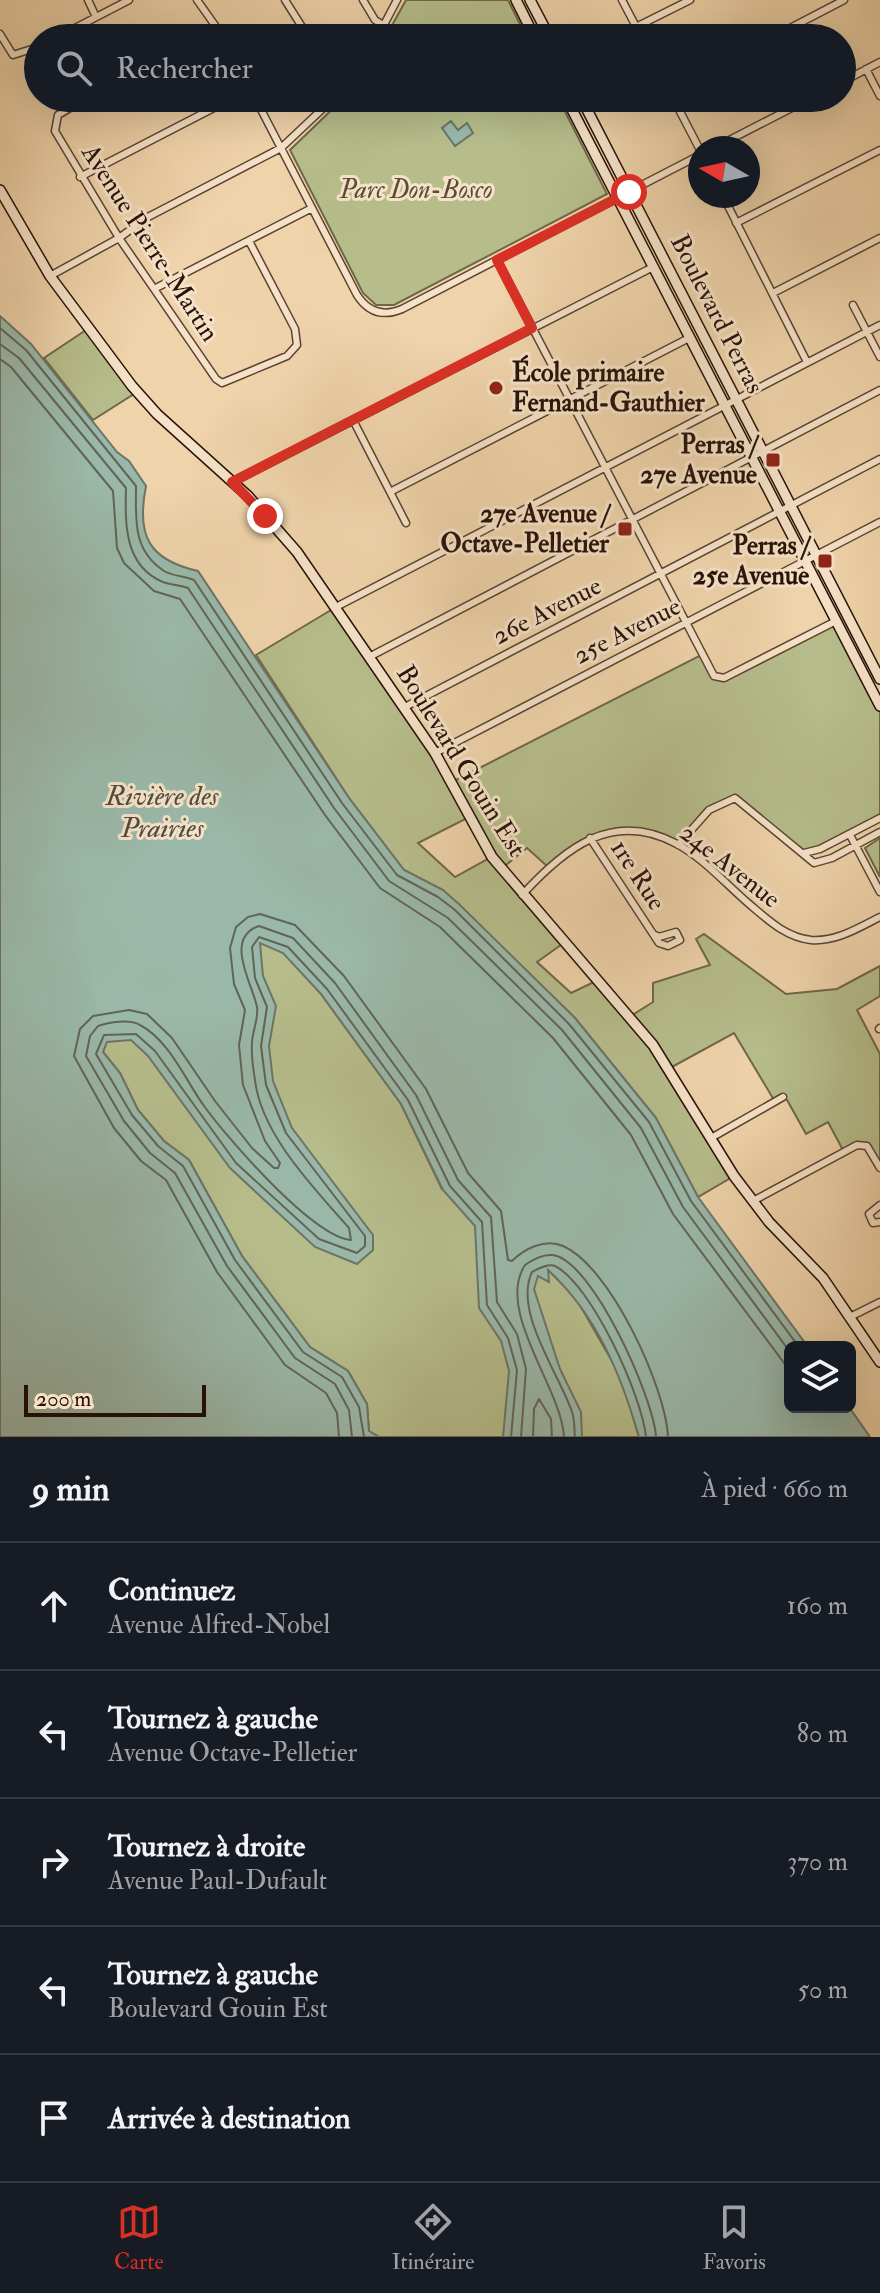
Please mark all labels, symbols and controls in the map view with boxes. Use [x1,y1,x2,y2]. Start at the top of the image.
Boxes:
search box [24,24,856,112]
icon: search [52,46,96,90]
text: Rechercher [116,50,253,87]
north arrow [688,136,760,208]
street label: Avenue Pierre-Martin [74,138,226,348]
park label: Parc Don-Bosco [338,174,493,206]
route start [611,174,647,210]
street label: Boulevard Perras [663,229,771,399]
place label: École primaire Fernand-Gauthier [512,354,705,419]
marker: École primaire Fernand-Gauthier [487,379,505,397]
place label: Perras / 27e Avenue [640,429,760,491]
marker: Perras / 27e Avenue [764,451,782,469]
route end [247,498,283,534]
place label: 27e Avenue / Octave-Pelletier [441,498,612,560]
marker: 27e Avenue / Octave-Pelletier [616,520,634,538]
place label: Perras / 25e Avenue [693,530,812,592]
marker: Perras / 25e Avenue [816,552,834,570]
street label: 26e Avenue [487,570,607,652]
street label: 25e Avenue [568,590,686,672]
street label: Boulevard Gouin Est [389,659,533,863]
water label: Rivière des Prairies [105,779,219,846]
street label: 24e Avenue [673,817,787,915]
street label: 1re Rue [603,834,673,916]
map controls [784,1341,856,1413]
button: layers [784,1341,856,1413]
scale bar [24,1381,206,1417]
text: 200 m [36,1385,91,1413]
text: 9 min [32,1468,110,1511]
text: À pied · 660 m [701,1473,848,1505]
text: Continuez [108,1572,235,1609]
icon: ahead [32,1584,76,1628]
text: 160 m [787,1590,848,1622]
text: Avenue Alfred-Nobel [108,1609,330,1641]
text: Tournez à gauche [108,1700,318,1737]
icon: left [32,1712,76,1756]
text: 80 m [797,1718,848,1750]
text: Avenue Octave-Pelletier [108,1737,357,1769]
text: Tournez à droite [108,1828,305,1865]
icon: right [32,1840,76,1884]
text: 370 m [787,1846,848,1878]
text: Avenue Paul-Dufault [108,1865,327,1897]
text: Tournez à gauche [108,1956,318,1993]
icon: left [32,1968,76,2012]
text: 50 m [798,1974,848,2006]
text: Boulevard Gouin Est [108,1993,328,2025]
icon: arrive [32,2096,76,2140]
text: Arrivée à destination [108,2100,351,2137]
tab: Carte [114,2200,164,2276]
tab: Itinéraire [392,2200,474,2276]
tab: Favoris [702,2200,766,2276]

